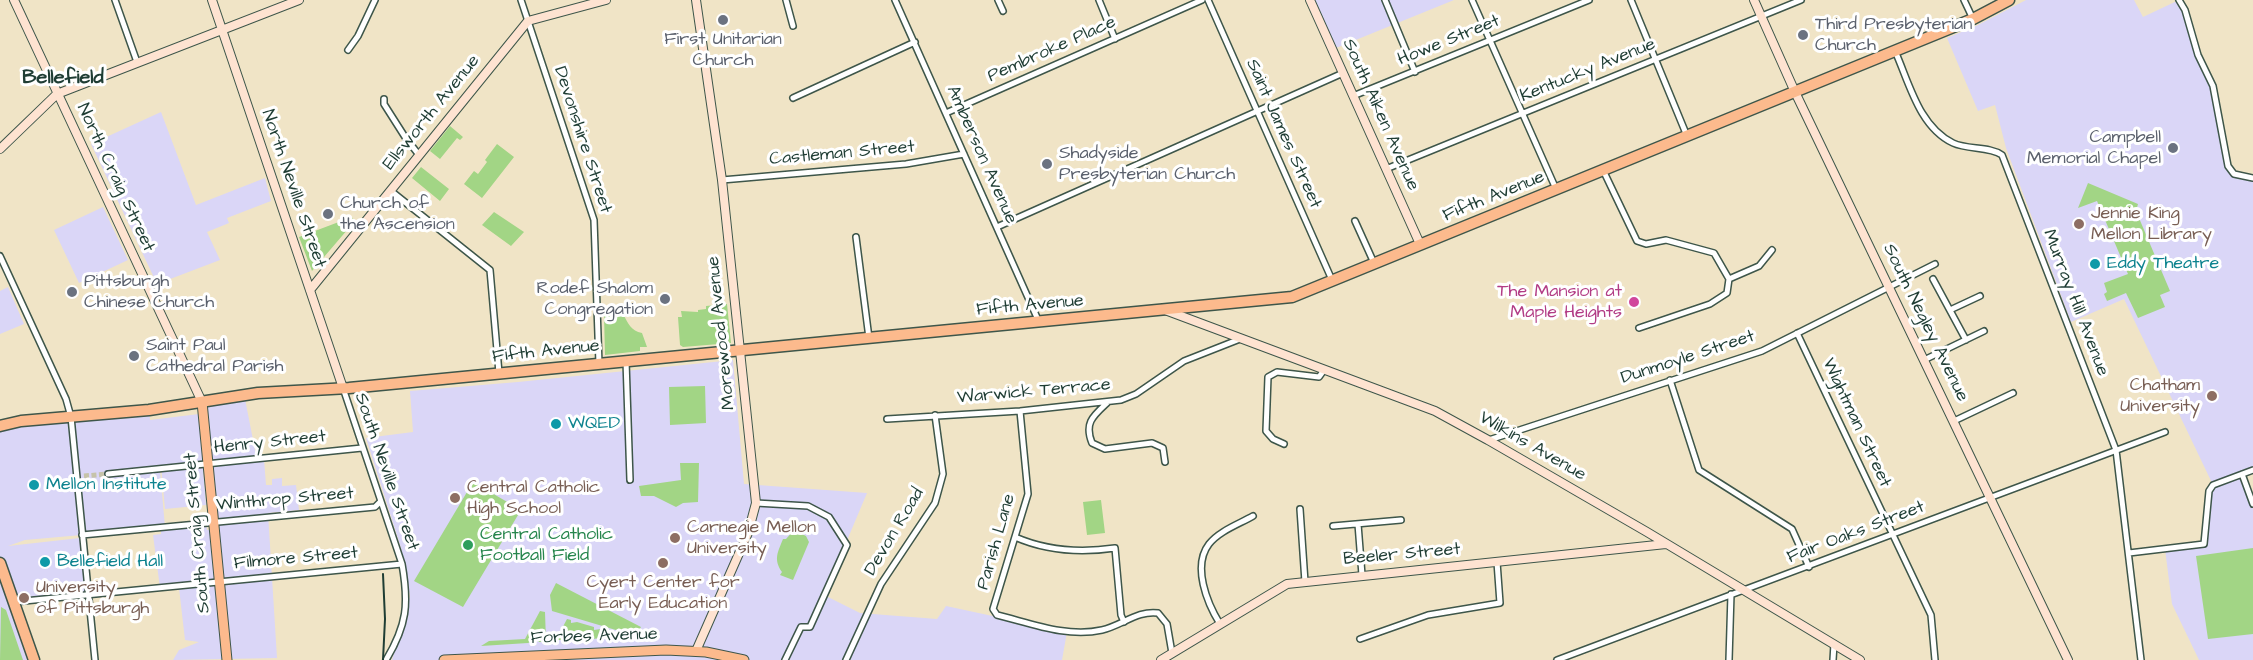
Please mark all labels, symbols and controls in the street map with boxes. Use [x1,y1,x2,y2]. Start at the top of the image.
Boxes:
street label: Howe Street [1395,11,1503,71]
street label: Pembroke Place [985,12,1119,88]
marker: First Unitarian Church [716,13,730,27]
place label: Third Presbyterian Church [1815,14,1972,57]
marker: Third Presbyterian Church [1796,28,1810,42]
place label: First Unitarian Church [664,29,782,72]
street label: Kentucky Avenue [1517,34,1659,108]
street label: South Aiken Avenue [1337,36,1423,194]
street label: Ellsworth Avenue [379,51,485,175]
street label: Saint James Street [1240,56,1326,212]
street label: Devonshire Street [548,64,616,216]
district label: Bellefield [22,67,104,91]
street label: Amberson Avenue [941,82,1021,228]
street label: North Craig Street [71,100,159,256]
street label: North Neville Street [256,107,330,271]
place label: Campbell Memorial Chapel [2027,127,2161,170]
street label: Castleman Street [768,137,916,171]
marker: Campbell Memorial Chapel [2166,141,2180,155]
place label: Shadyside Presbyterian Church [1059,143,1235,186]
marker: Shadyside Presbyterian Church [1040,157,1054,171]
street label: Fifth Avenue [1440,167,1548,227]
place label: Church of the Ascension [340,193,455,236]
place label: Jennie King Mellon Library [2091,203,2212,246]
marker: Church of the Ascension [321,207,335,221]
marker: Jennie King Mellon Library [2072,217,2086,231]
street label: Murray Hill Avenue [2037,227,2113,379]
street label: South Negley Avenue [1877,241,1973,405]
place label: Eddy Theatre [2107,253,2219,275]
street label: Morewood Avenue [703,255,741,411]
marker: Eddy Theatre [2088,257,2102,271]
place label: Pittsburgh Chinese Church [84,271,214,314]
place label: Rodef Shalom Congregation [537,278,653,320]
place label: The Mansion at Maple Heights [1497,281,1622,324]
marker: Pittsburgh Chinese Church [65,285,79,299]
street label: Fifth Avenue [975,291,1085,321]
marker: Rodef Shalom Congregation [658,292,672,306]
marker: The Mansion at Maple Heights [1627,295,1641,309]
street label: Dunmoyle Street [1619,326,1757,390]
place label: Saint Paul Cathedral Parish [146,335,283,378]
street label: Fifth Avenue [491,336,601,368]
marker: Saint Paul Cathedral Parish [127,349,141,363]
street label: Wightman Street [1817,355,1895,491]
street label: Warwick Terrace [956,375,1112,409]
place label: Chatham University [2120,375,2200,418]
marker: Chatham University [2205,389,2219,403]
street label: South Neville Street [349,390,423,554]
street label: Wilkins Avenue [1475,408,1589,486]
place label: WQED [568,413,620,435]
marker: WQED [549,417,563,431]
street label: Henry Street [213,426,327,460]
street label: South Craig Street [180,452,216,614]
place label: Mellon Institute [46,474,167,496]
place label: Central Catholic High School [467,477,600,520]
marker: Mellon Institute [27,478,41,492]
street label: Winthrop Street [215,483,355,517]
street label: Devon Road [860,484,930,580]
marker: Central Catholic High School [448,491,462,505]
street label: Parish Lane [973,492,1021,592]
street label: Fair Oaks Street [1784,497,1928,569]
place label: Carnegie Mellon University [687,517,816,560]
place label: Central Catholic Football Field [480,524,613,566]
marker: Carnegie Mellon University [668,531,682,545]
marker: Central Catholic Football Field [461,538,475,552]
street label: Beeler Street [1343,539,1461,571]
street label: Filmore Street [233,543,359,575]
place label: Bellefield Hall [57,551,163,573]
marker: Bellefield Hall [38,555,52,569]
marker: Cyert Center for Early Education [656,556,670,570]
place label: Cyert Center for Early Education [586,572,740,614]
place label: University of Pittsburgh [36,577,149,620]
marker: University of Pittsburgh [17,591,31,605]
street label: Forbes Avenue [530,624,658,650]

